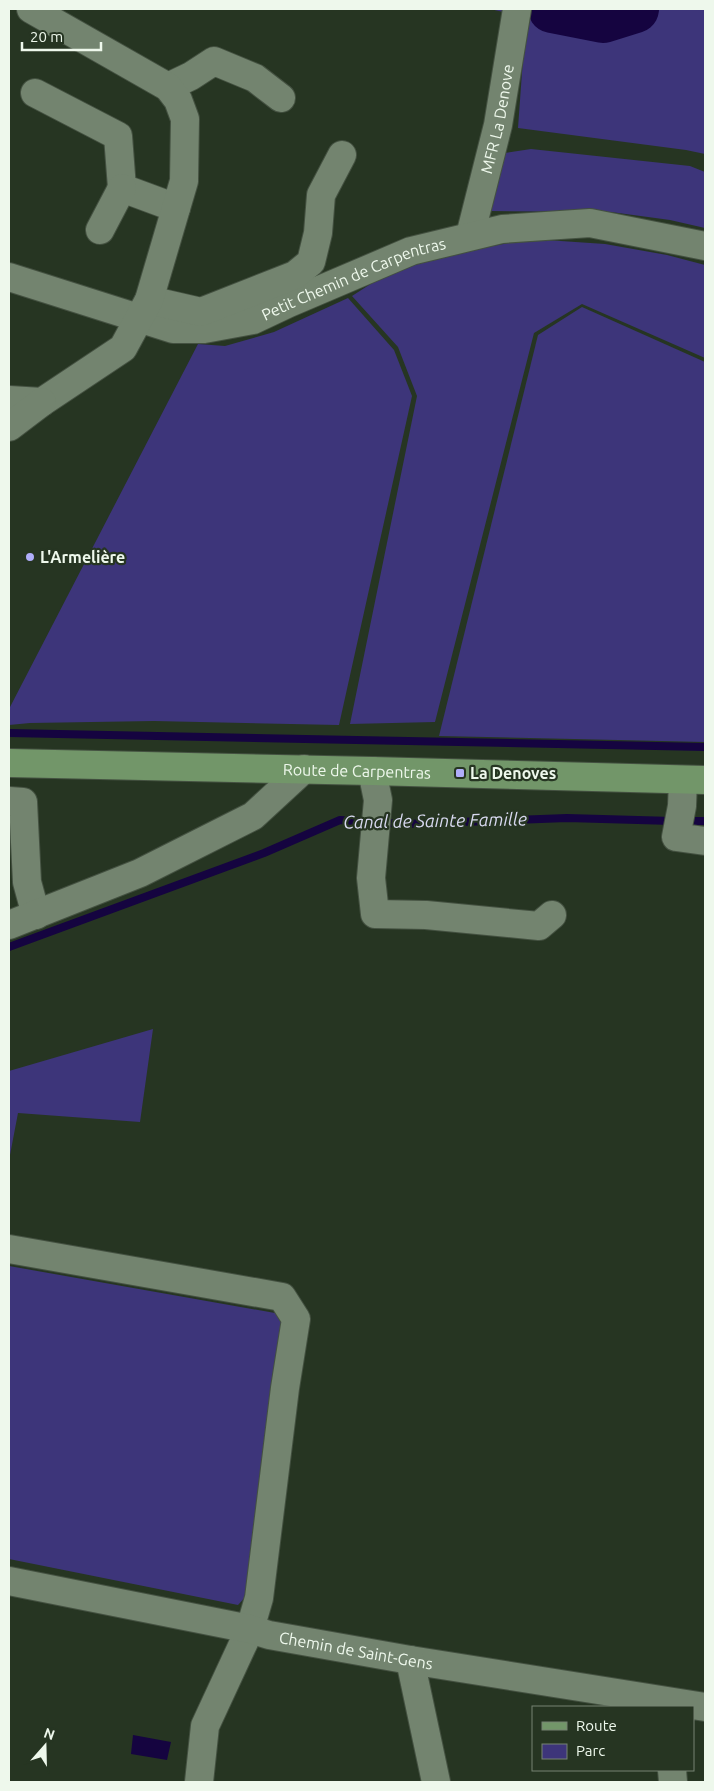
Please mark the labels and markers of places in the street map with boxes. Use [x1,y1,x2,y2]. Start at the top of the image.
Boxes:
place label: L'Armelière [40,548,125,566]
marker: L'Armelière [24,551,36,563]
place label: La Denoves [470,764,556,782]
marker: La Denoves [454,767,466,779]

